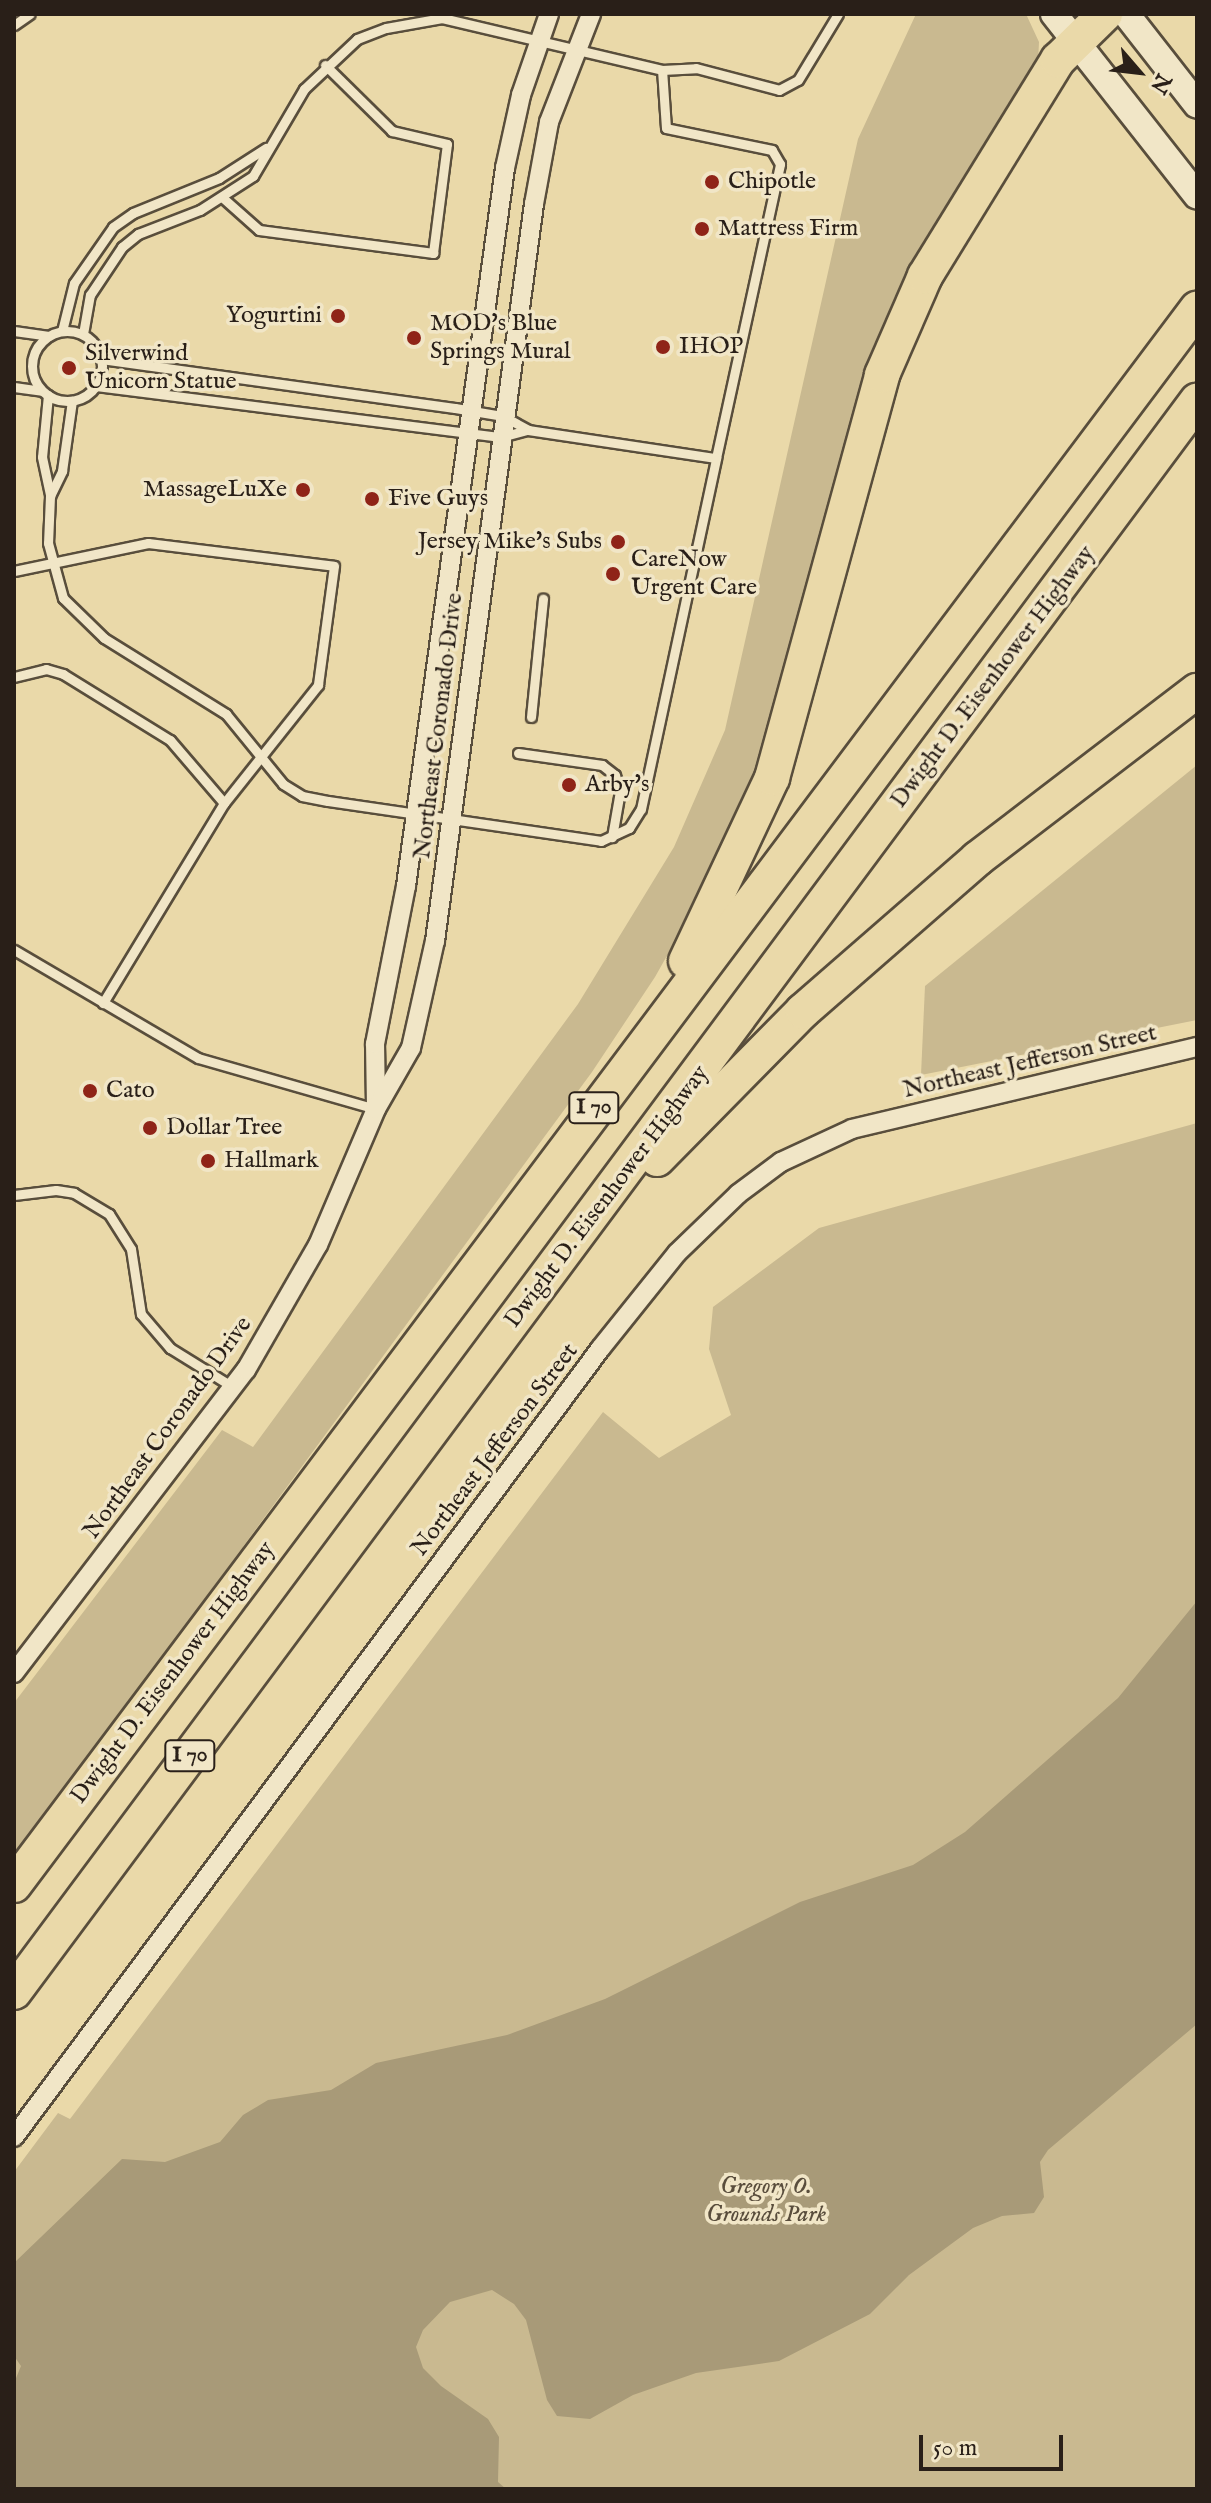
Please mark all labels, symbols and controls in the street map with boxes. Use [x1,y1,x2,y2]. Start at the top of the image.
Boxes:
north arrow [1099,32,1179,112]
text: N [1143,68,1177,98]
place label: Chipotle [728,168,816,196]
marker: Chipotle [703,173,721,191]
place label: Mattress Firm [718,215,858,243]
marker: Mattress Firm [693,220,711,238]
place label: Yogurtini [226,302,322,330]
marker: Yogurtini [329,307,347,325]
place label: MOD's Blue Springs Mural [430,310,570,366]
marker: MOD's Blue Springs Mural [405,329,423,347]
place label: IHOP [679,333,743,361]
marker: IHOP [654,338,672,356]
place label: Silverwind Unicorn Statue [85,340,236,396]
marker: Silverwind Unicorn Statue [60,359,78,377]
place label: MassageLuXe [143,476,287,504]
marker: MassageLuXe [294,481,312,499]
place label: Five Guys [388,485,488,513]
marker: Five Guys [363,490,381,508]
place label: Jersey Mike's Subs [418,528,602,556]
marker: Jersey Mike's Subs [609,533,627,551]
street label: Dwight D. Eisenhower Highway [885,540,1101,814]
place label: CareNow Urgent Care [631,546,757,602]
marker: CareNow Urgent Care [602,563,624,585]
street label: Northeast Coronado Drive [408,591,470,861]
place label: Arby's [585,771,649,799]
marker: Arby's [560,776,578,794]
street label: Northeast Jefferson Street [900,1019,1160,1105]
street label: Dwight D. Eisenhower Highway [499,1060,715,1334]
place label: Cato [106,1077,155,1105]
marker: Cato [81,1082,99,1100]
road number: I 70 [568,1090,620,1126]
place label: Dollar Tree [166,1114,282,1142]
marker: Dollar Tree [141,1119,159,1137]
place label: Hallmark [224,1147,319,1175]
marker: Hallmark [199,1152,217,1170]
street label: Northeast Coronado Drive [78,1311,258,1545]
street label: Northeast Jefferson Street [405,1338,585,1562]
street label: Dwight D. Eisenhower Highway [65,1536,281,1810]
road number: I 70 [164,1738,216,1774]
park label: Gregory O. Grounds Park [706,2173,826,2229]
scale bar [923,2419,1067,2469]
text: 50 m [933,2433,977,2464]

